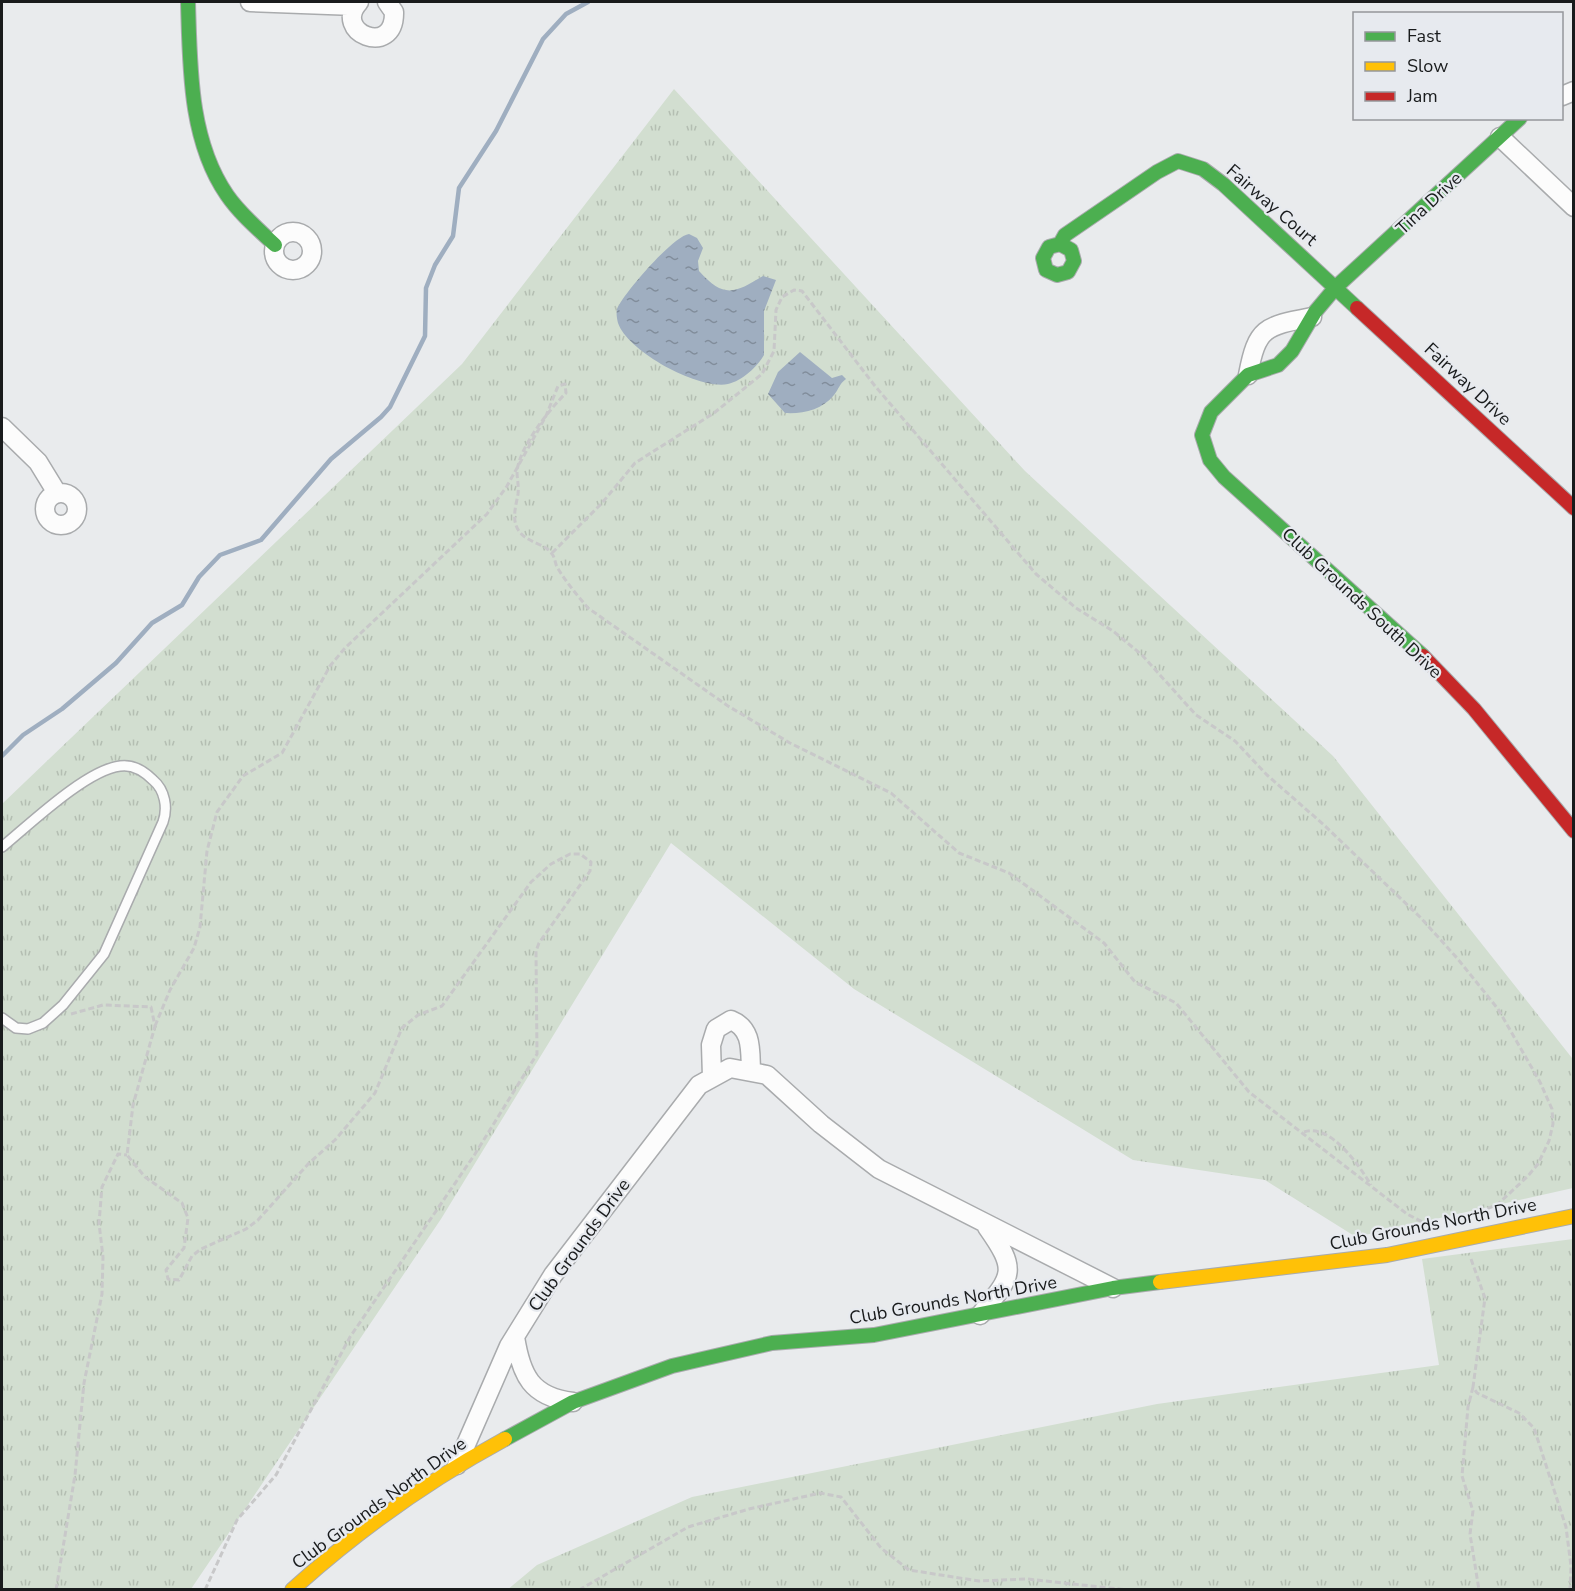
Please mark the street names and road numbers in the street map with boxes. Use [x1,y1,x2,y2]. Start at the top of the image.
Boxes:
street label: Fairway Court [1221,159,1323,252]
street label: Tina Drive [1391,166,1467,240]
street label: Fairway Drive [1419,337,1517,431]
street label: Club Grounds South Drive [1277,522,1447,684]
street label: Club Grounds Drive [523,1174,635,1316]
street label: Club Grounds North Drive [1328,1192,1538,1256]
street label: Club Grounds North Drive [847,1270,1059,1330]
street label: Club Grounds North Drive [287,1431,471,1575]

